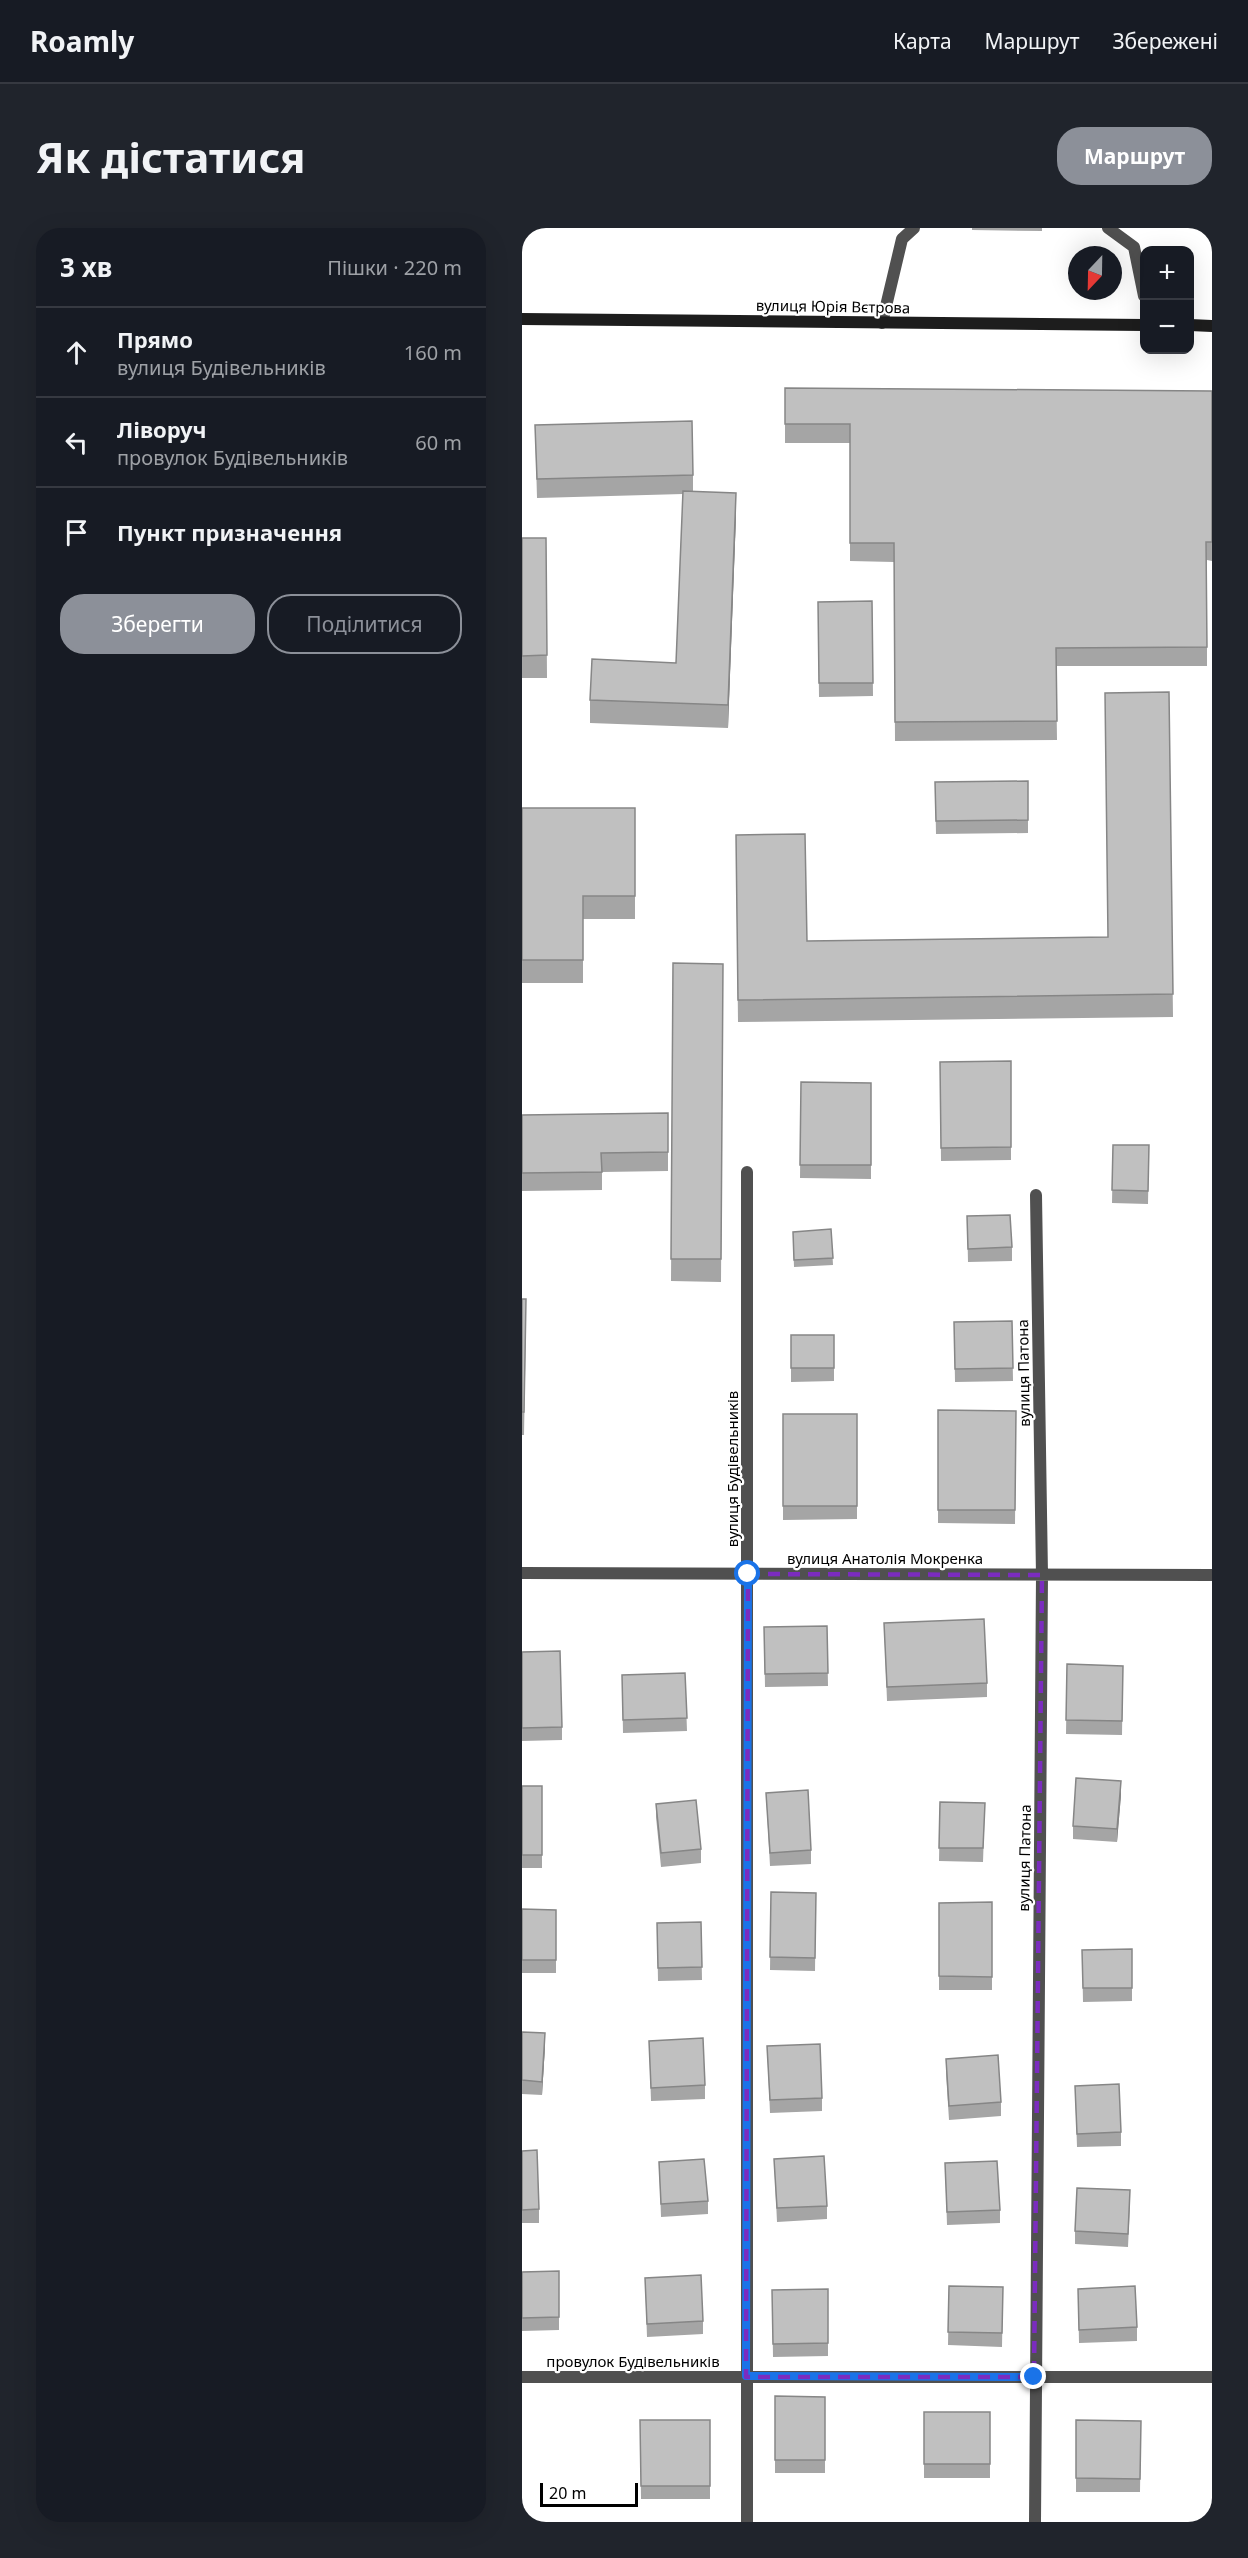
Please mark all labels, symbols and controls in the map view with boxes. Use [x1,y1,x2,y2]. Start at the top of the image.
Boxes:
text: Roamly [30,22,134,60]
text: Карта [893,27,952,55]
text: Маршрут [985,27,1079,55]
text: Збережені [1112,27,1218,55]
button: Маршрут [1057,127,1212,185]
text: Як дістатися [36,128,305,185]
north arrow [1068,246,1122,300]
map controls [1140,246,1194,354]
button: + [1140,246,1194,300]
text: 3 хв [60,249,112,285]
text: Пішки · 220 m [327,254,462,281]
street label: вулиця Юрія Вєтрова [756,295,910,317]
button: − [1140,300,1194,354]
text: Прямо [117,324,193,354]
icon: ahead [60,336,93,369]
text: 160 m [404,339,462,366]
text: вулиця Будівельників [117,354,326,381]
text: Ліворуч [117,414,207,444]
icon: left [60,426,93,459]
text: 60 m [415,429,462,456]
text: провулок Будівельників [117,444,348,471]
icon: arrive [60,516,93,549]
text: Пункт призначення [117,517,342,547]
button: Зберегти [60,594,255,654]
button: Поділитися [267,594,462,654]
street label: вулиця Патона [1012,1319,1034,1427]
street label: вулиця Будівельників [722,1391,742,1547]
street label: вулиця Анатолія Мокренка [787,1548,983,1568]
route start [734,1560,760,1586]
street label: вулиця Патона [1013,1804,1035,1912]
street label: провулок Будівельників [546,2351,720,2371]
route end [1020,2363,1046,2389]
scale bar [540,2480,638,2508]
text: 20 m [549,2482,586,2504]

